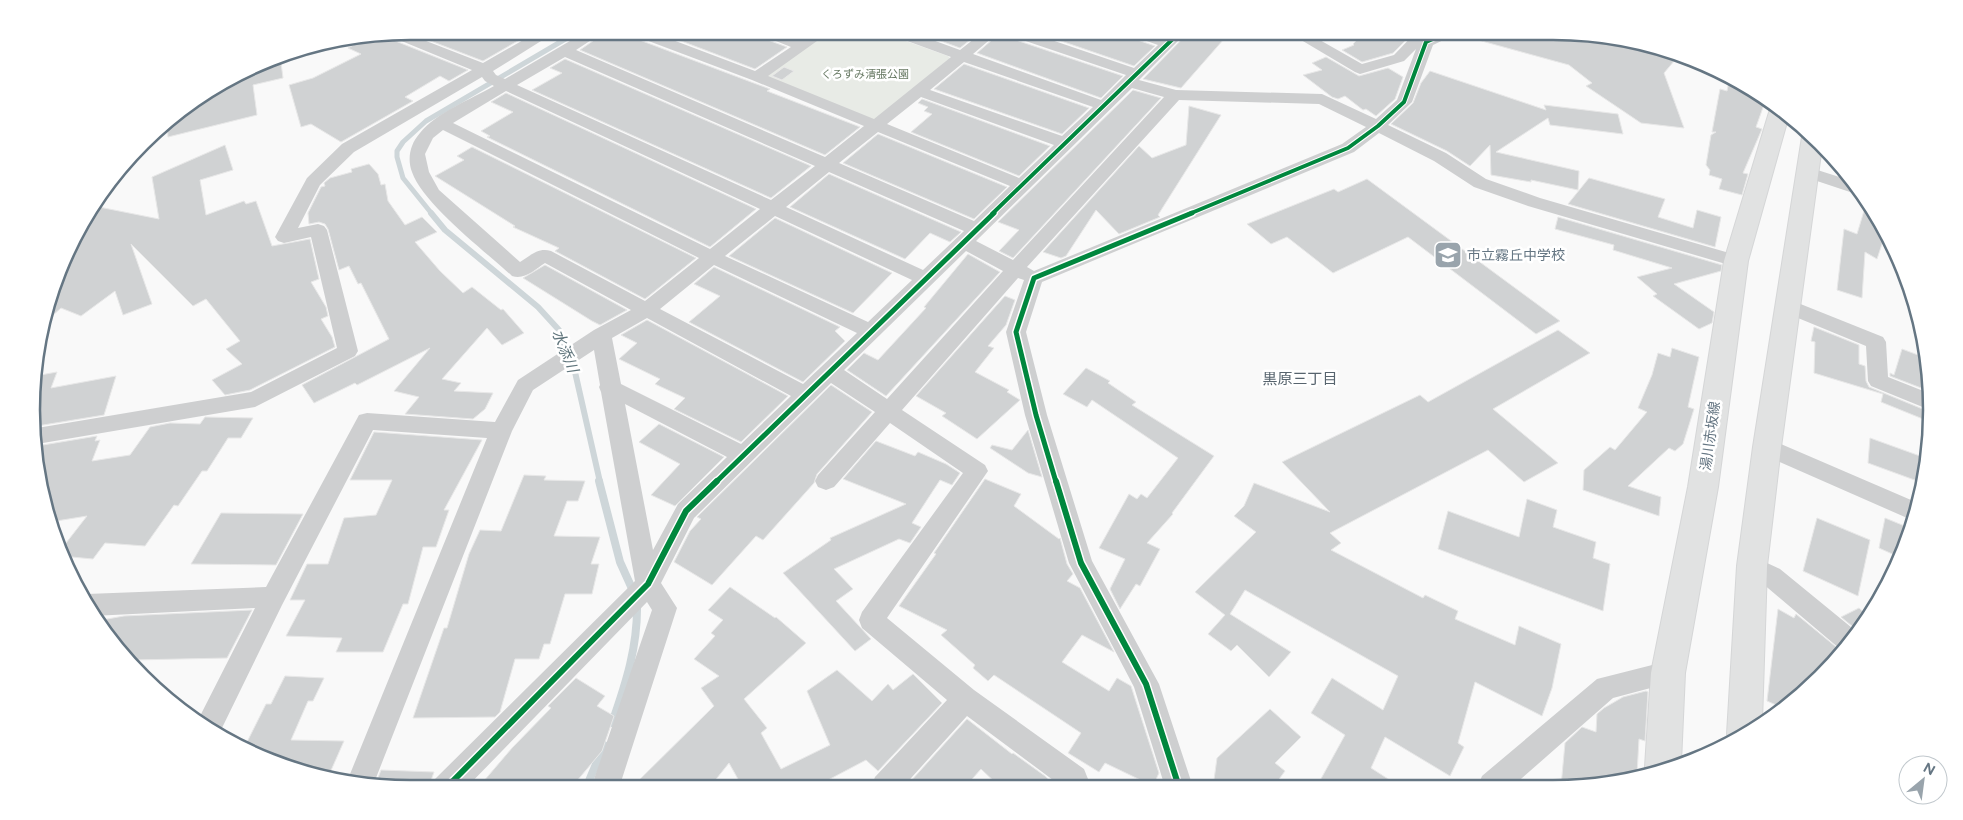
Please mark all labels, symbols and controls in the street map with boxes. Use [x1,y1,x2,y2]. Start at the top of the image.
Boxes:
park label: くろずみ清張公園 [821,68,909,81]
school or university icon: 市立霧丘中学校 [1433,240,1463,270]
place label: 市立霧丘中学校 [1467,247,1565,264]
water label: 水添川 [548,327,583,377]
district label: 黒原三丁目 [1262,370,1338,388]
street label: 湯川赤坂線 [1697,400,1724,472]
north arrow [1898,755,1948,805]
text: N [1920,759,1938,779]

